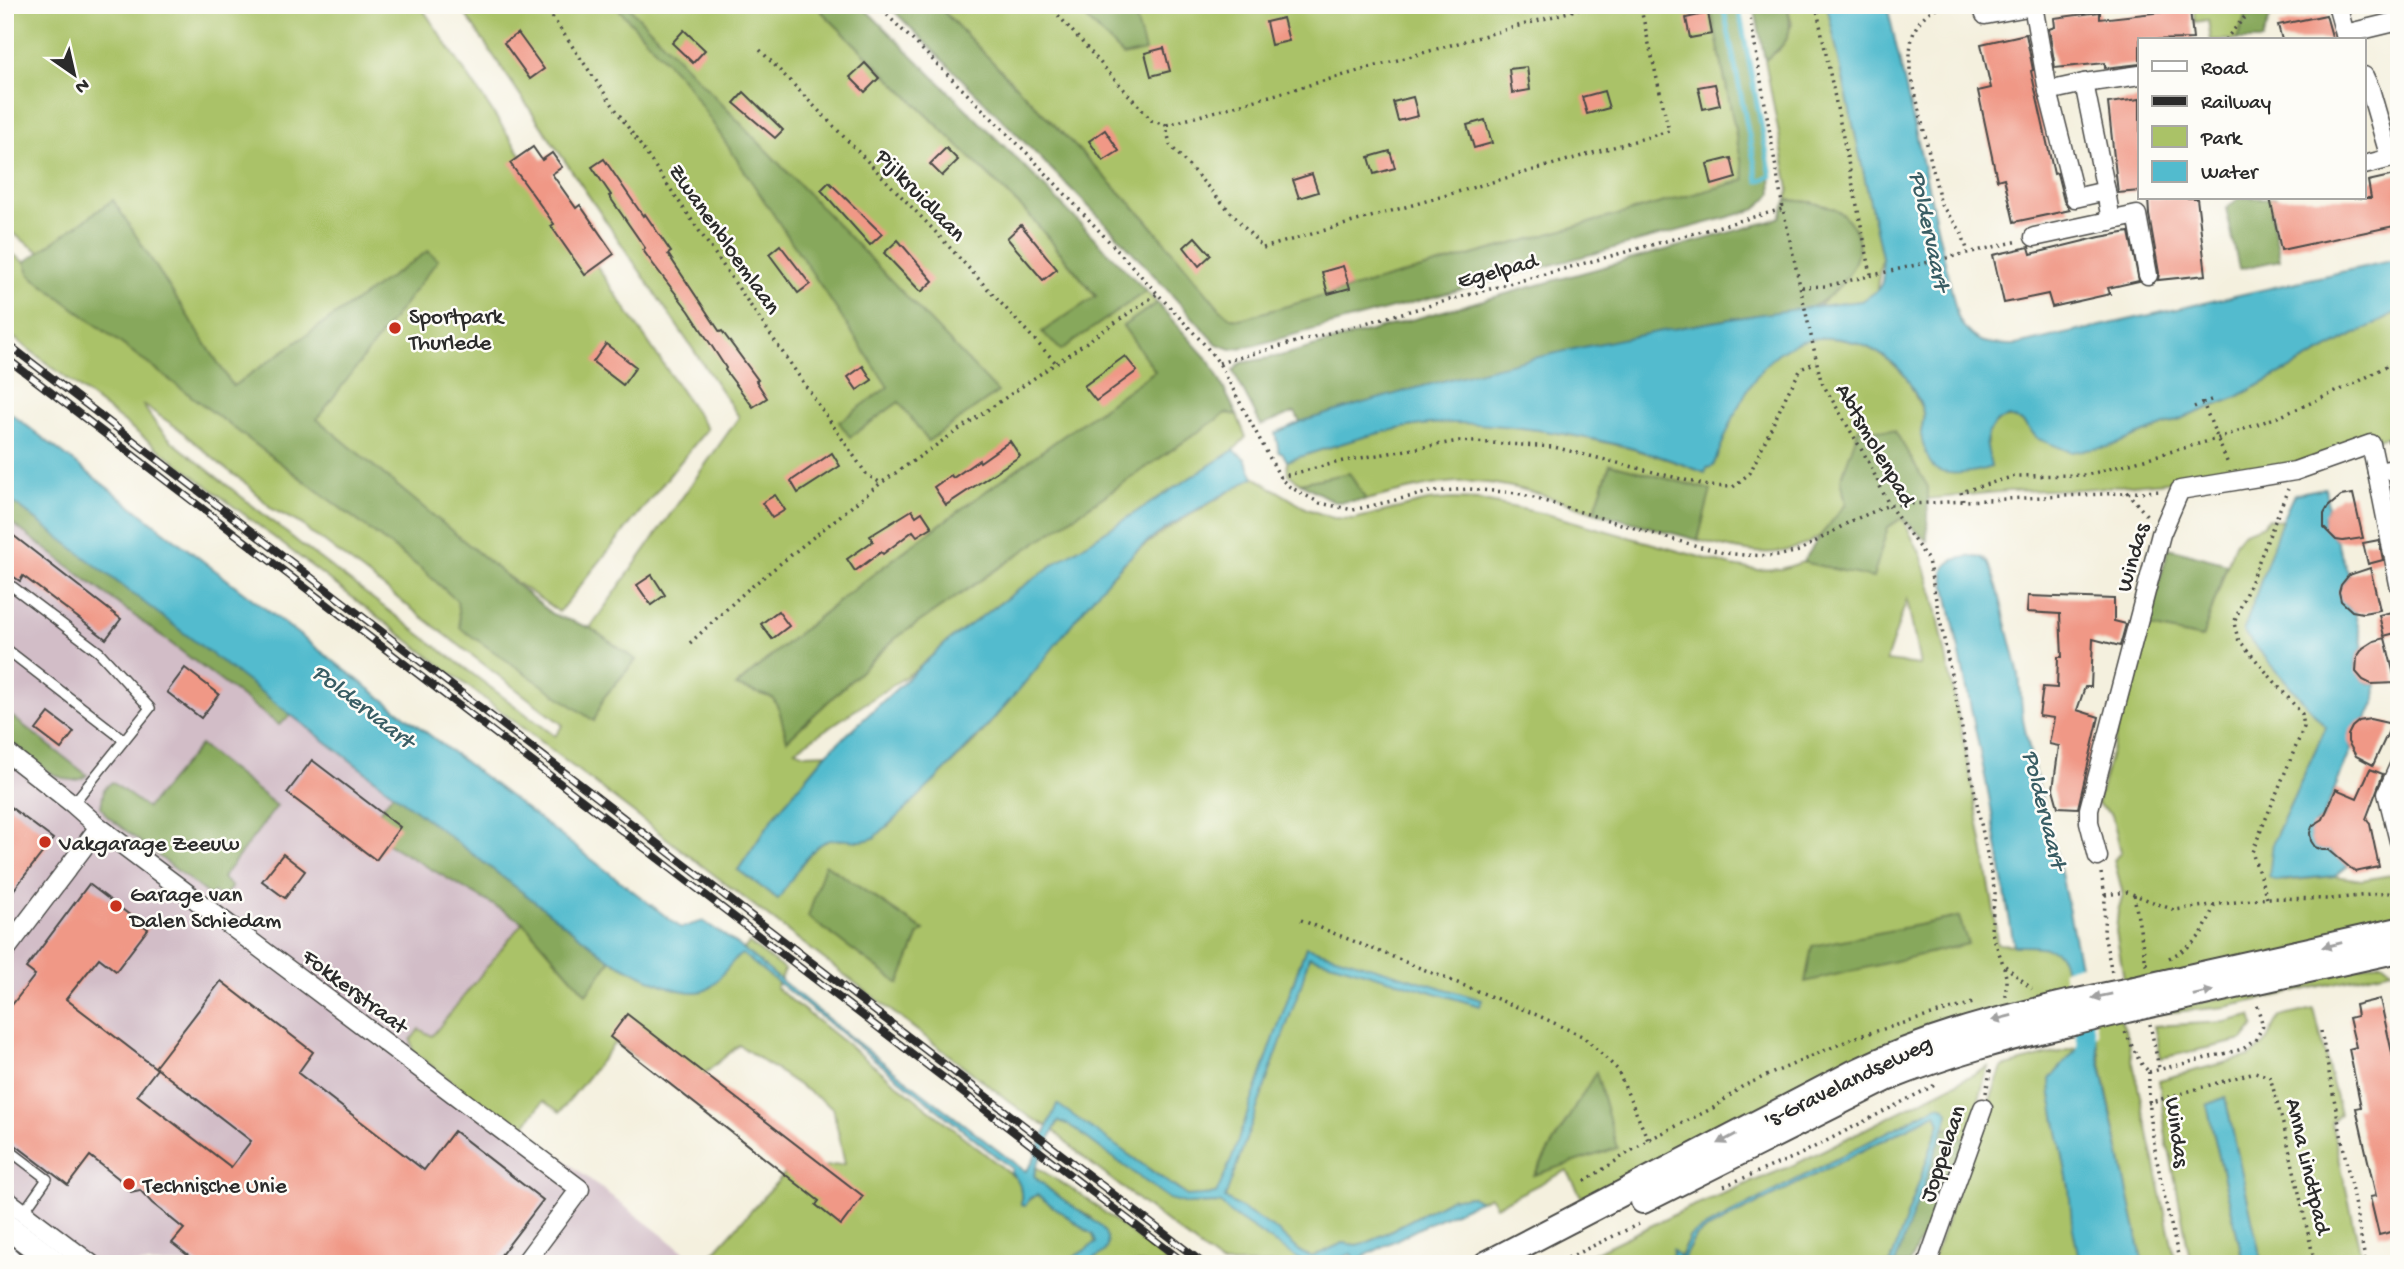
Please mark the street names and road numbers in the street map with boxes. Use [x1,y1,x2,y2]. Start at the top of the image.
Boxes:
street label: Pijlkruidlaan [868,144,970,249]
street label: Zwanenbloemlaan [661,159,785,321]
street label: Egelpad [1455,248,1542,296]
street label: Abtsmolenpad [1828,380,1921,513]
street label: Windas [2112,520,2157,595]
street label: Fokkerstraat [295,944,413,1042]
street label: 's-Gravelandseweg [1760,1031,1937,1136]
street label: Windas [2157,1096,2194,1170]
street label: Anna Lindtpad [2278,1096,2336,1239]
street label: Joppelaan [1915,1102,1973,1206]

